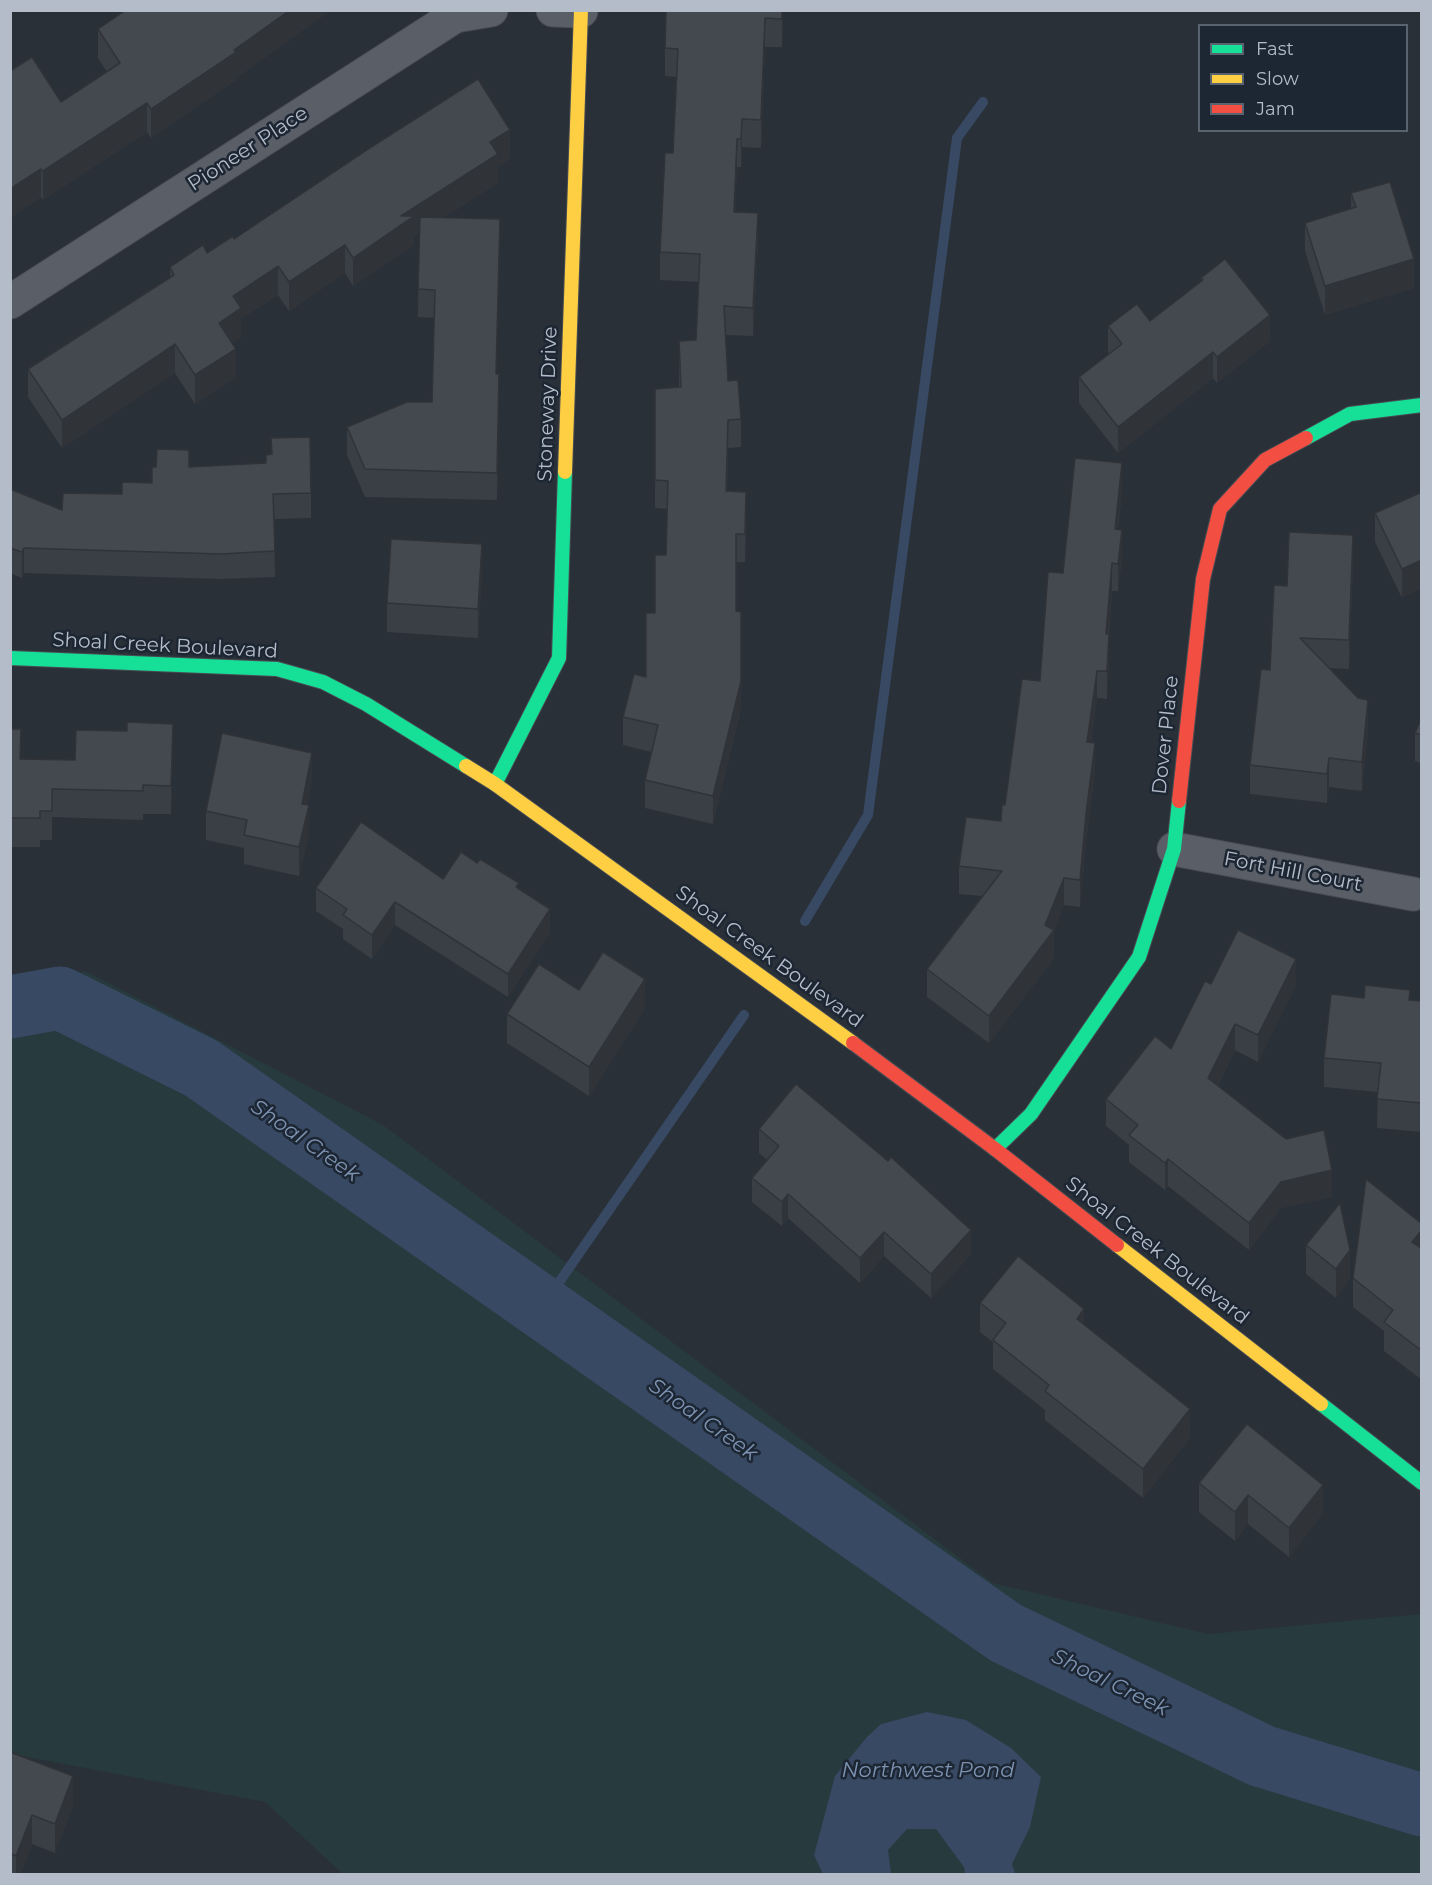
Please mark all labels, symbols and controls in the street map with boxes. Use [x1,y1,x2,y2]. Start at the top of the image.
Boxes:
legend [1198,24,1408,132]
text: Fast [1256,38,1294,60]
text: Slow [1256,68,1299,90]
text: Jam [1256,98,1295,120]
street label: Pioneer Place [184,101,312,197]
street label: Stoneway Drive [533,326,563,482]
street label: Shoal Creek Boulevard [52,628,278,664]
street label: Dover Place [1148,674,1184,796]
street label: Fort Hill Court [1222,847,1364,897]
street label: Shoal Creek Boulevard [671,881,867,1033]
water label: Shoal Creek [246,1094,364,1188]
street label: Shoal Creek Boulevard [1061,1172,1253,1330]
water label: Shoal Creek [644,1373,762,1467]
water label: Shoal Creek [1048,1644,1172,1722]
water label: Northwest Pond [841,1758,1015,1784]

